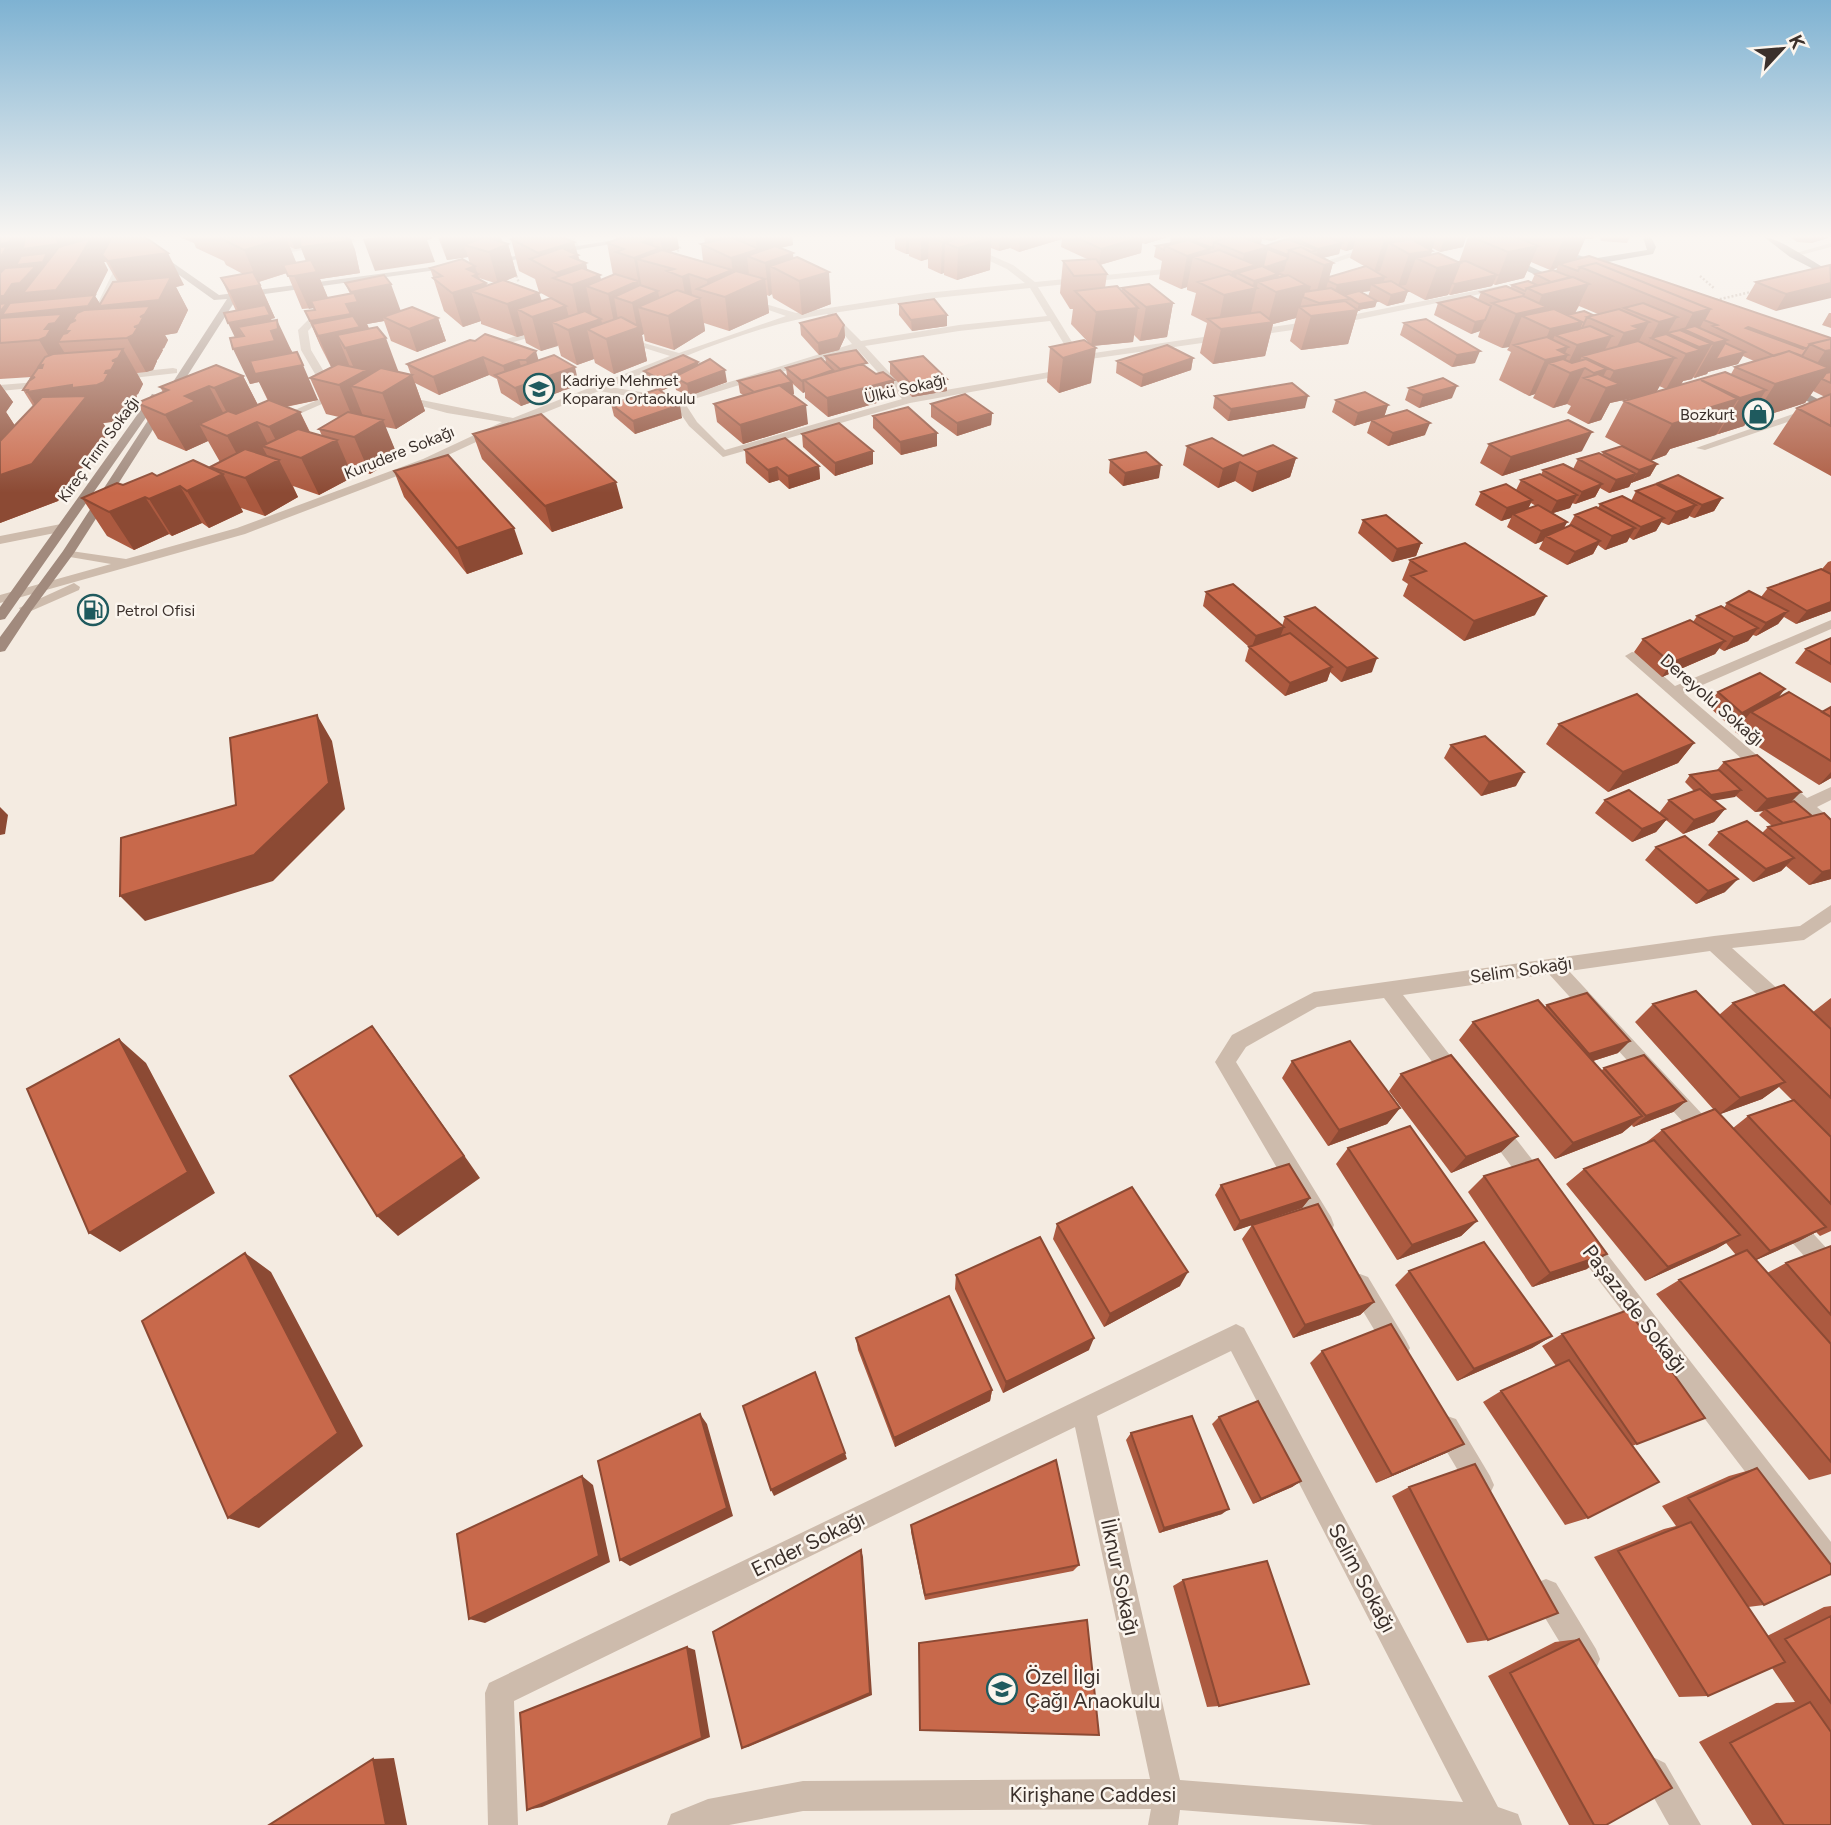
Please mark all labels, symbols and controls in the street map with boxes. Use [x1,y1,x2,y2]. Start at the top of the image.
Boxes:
north arrow [1747,14,1817,84]
text: K [1784,31,1810,53]
street label: Ülkü Sokağı [862,370,948,407]
place label: Kadriye Mehmet Koparan Ortaokulu [562,371,695,408]
school or university icon: Kadriye Mehmet Koparan Ortaokulu [522,372,556,406]
street label: Kireç Fırını Sokağı [54,393,143,506]
shop icon: Bozkurt [1741,397,1775,431]
place label: Bozkurt [1680,405,1735,424]
street label: Kurudere Sokağı [341,422,457,483]
fuel station icon: Petrol Ofisi [76,593,110,627]
place label: Petrol Ofisi [116,601,195,620]
street label: Dereyolu Sokağı [1656,649,1768,751]
street label: Selim Sokağı [1469,952,1573,988]
street label: Paşazade Sokağı [1577,1239,1693,1378]
street label: Ender Sokağı [747,1505,869,1582]
street label: İlknur Sokağı [1096,1516,1145,1638]
street label: Selim Sokağı [1323,1519,1402,1637]
place label: Özel İlgi Çağı Anaokulu [1025,1664,1160,1713]
school or university icon: Özel İlgi Çağı Anaokulu [985,1672,1019,1706]
street label: Kirişhane Caddesi [1010,1782,1176,1807]

